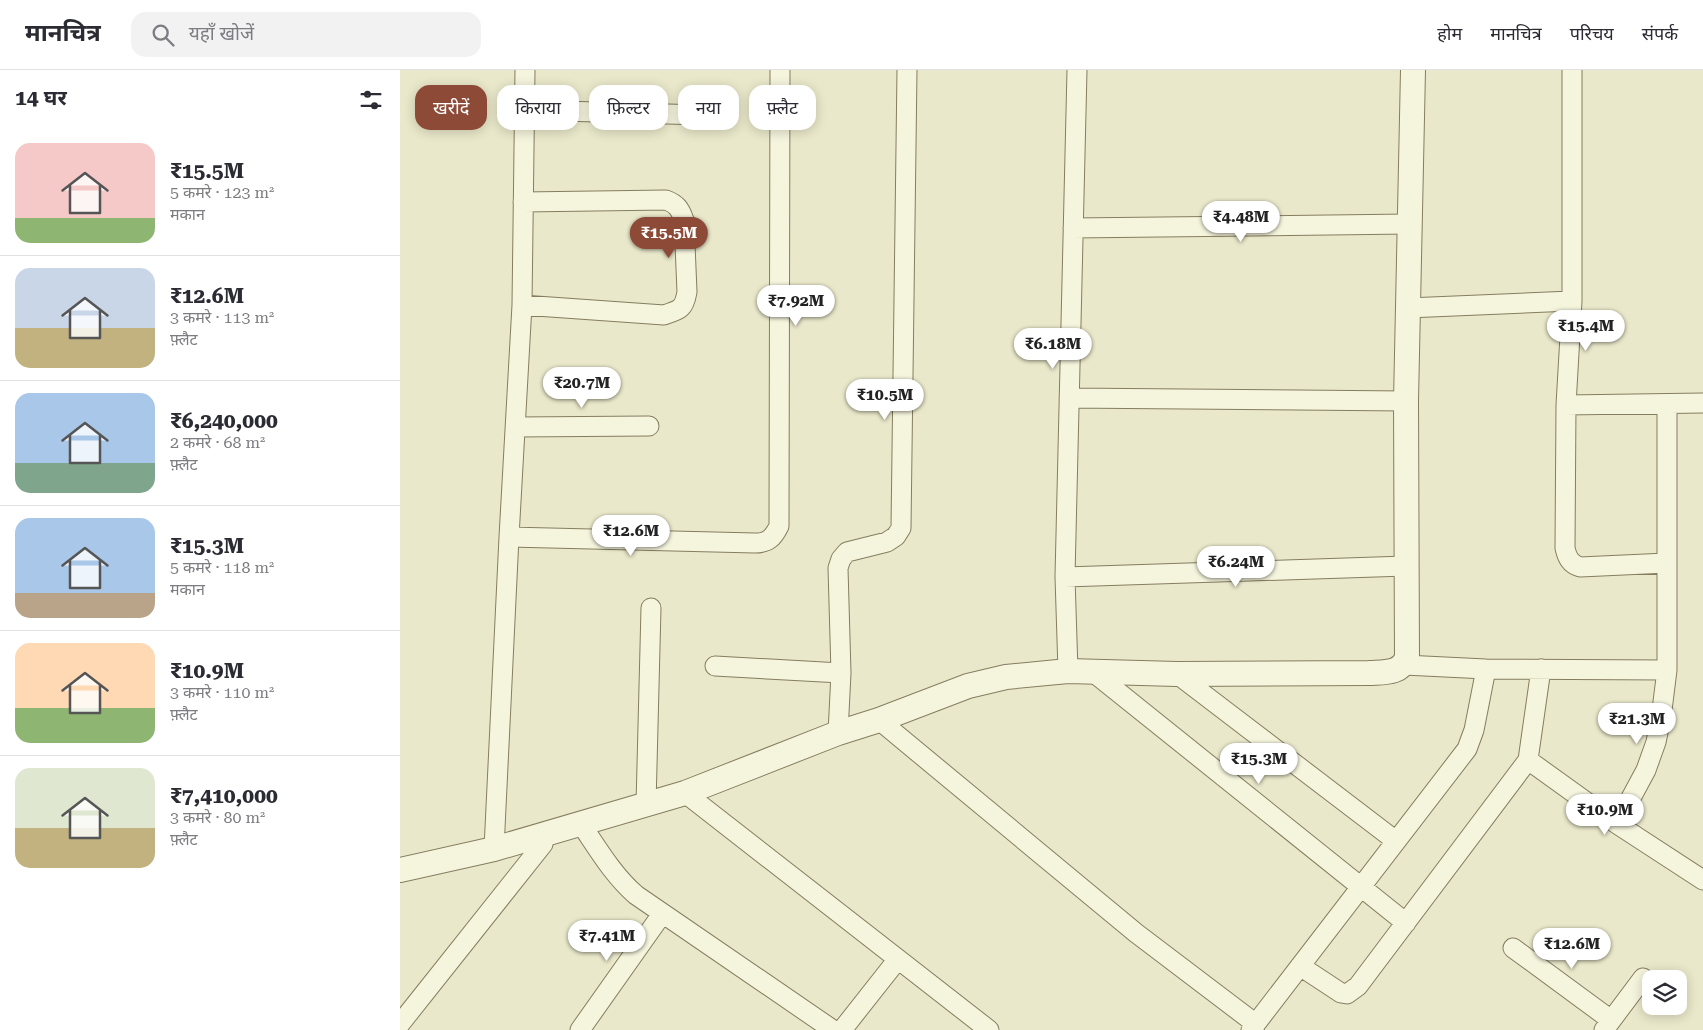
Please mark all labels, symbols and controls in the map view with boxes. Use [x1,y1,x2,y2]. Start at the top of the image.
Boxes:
search box [131,12,481,57]
text: मानचित्र [25,19,101,47]
icon: search [149,21,177,49]
text: यहाँ खोजें [189,22,254,45]
text: होम [1437,23,1462,44]
text: मानचित्र [1490,23,1542,44]
text: परिचय [1570,23,1614,44]
text: संपर्क [1642,23,1678,44]
chip: खरीदें [415,85,487,130]
chip: किराया [497,85,579,130]
chip: फ़िल्टर [589,85,668,130]
chip: नया [678,85,739,130]
chip: फ़्लैट [749,85,816,130]
text: 14 घर [15,86,67,110]
icon: filters [357,86,385,114]
text: ₹15.5M [170,159,244,183]
icon: home [55,163,115,223]
text: 5 कमरे · 123 m² [170,183,274,202]
pin: ₹4.48M [1200,200,1282,243]
text: मकान [170,205,205,224]
text: ₹4.48M [1213,207,1269,226]
pin: ₹15.5M [628,216,710,259]
text: ₹15.5M [641,223,697,242]
text: ₹12.6M [170,284,244,308]
pin: ₹7.92M [755,284,837,327]
icon: home [55,288,115,348]
text: ₹7.92M [768,291,824,310]
text: 3 कमरे · 113 m² [170,308,274,327]
pin: ₹15.4M [1545,310,1627,352]
text: ₹15.4M [1558,316,1614,335]
pin: ₹6.18M [1012,328,1094,370]
text: फ़्लैट [170,330,198,349]
text: ₹6.18M [1025,334,1081,353]
pin: ₹20.7M [541,366,623,409]
text: ₹20.7M [554,373,610,392]
pin: ₹10.5M [844,378,926,421]
text: ₹10.5M [857,385,913,404]
text: ₹6,240,000 [170,409,278,433]
icon: home [55,413,115,473]
text: 2 कमरे · 68 m² [170,433,265,452]
text: फ़्लैट [170,455,198,474]
pin: ₹12.6M [590,514,672,557]
text: ₹12.6M [603,521,659,540]
text: ₹15.3M [170,534,244,558]
icon: home [55,538,115,598]
pin: ₹6.24M [1195,546,1277,588]
text: ₹6.24M [1208,552,1264,571]
text: 5 कमरे · 118 m² [170,558,274,577]
text: मकान [170,580,205,599]
text: ₹10.9M [170,659,244,683]
icon: home [55,663,115,723]
text: 3 कमरे · 110 m² [170,683,274,702]
pin: ₹21.3M [1596,702,1678,745]
text: फ़्लैट [170,705,198,724]
text: ₹21.3M [1609,709,1665,728]
pin: ₹15.3M [1218,742,1300,785]
text: ₹15.3M [1231,749,1287,768]
text: ₹7,410,000 [170,784,278,808]
icon: home [55,788,115,848]
pin: ₹10.9M [1564,794,1646,836]
text: ₹10.9M [1577,800,1633,819]
text: 3 कमरे · 80 m² [170,808,265,827]
text: फ़्लैट [170,830,198,849]
pin: ₹7.41M [566,920,648,962]
text: ₹7.41M [579,926,635,945]
pin: ₹12.6M [1531,928,1613,970]
text: ₹12.6M [1544,934,1600,953]
map controls [1642,970,1687,1015]
button: layers [1642,970,1687,1015]

